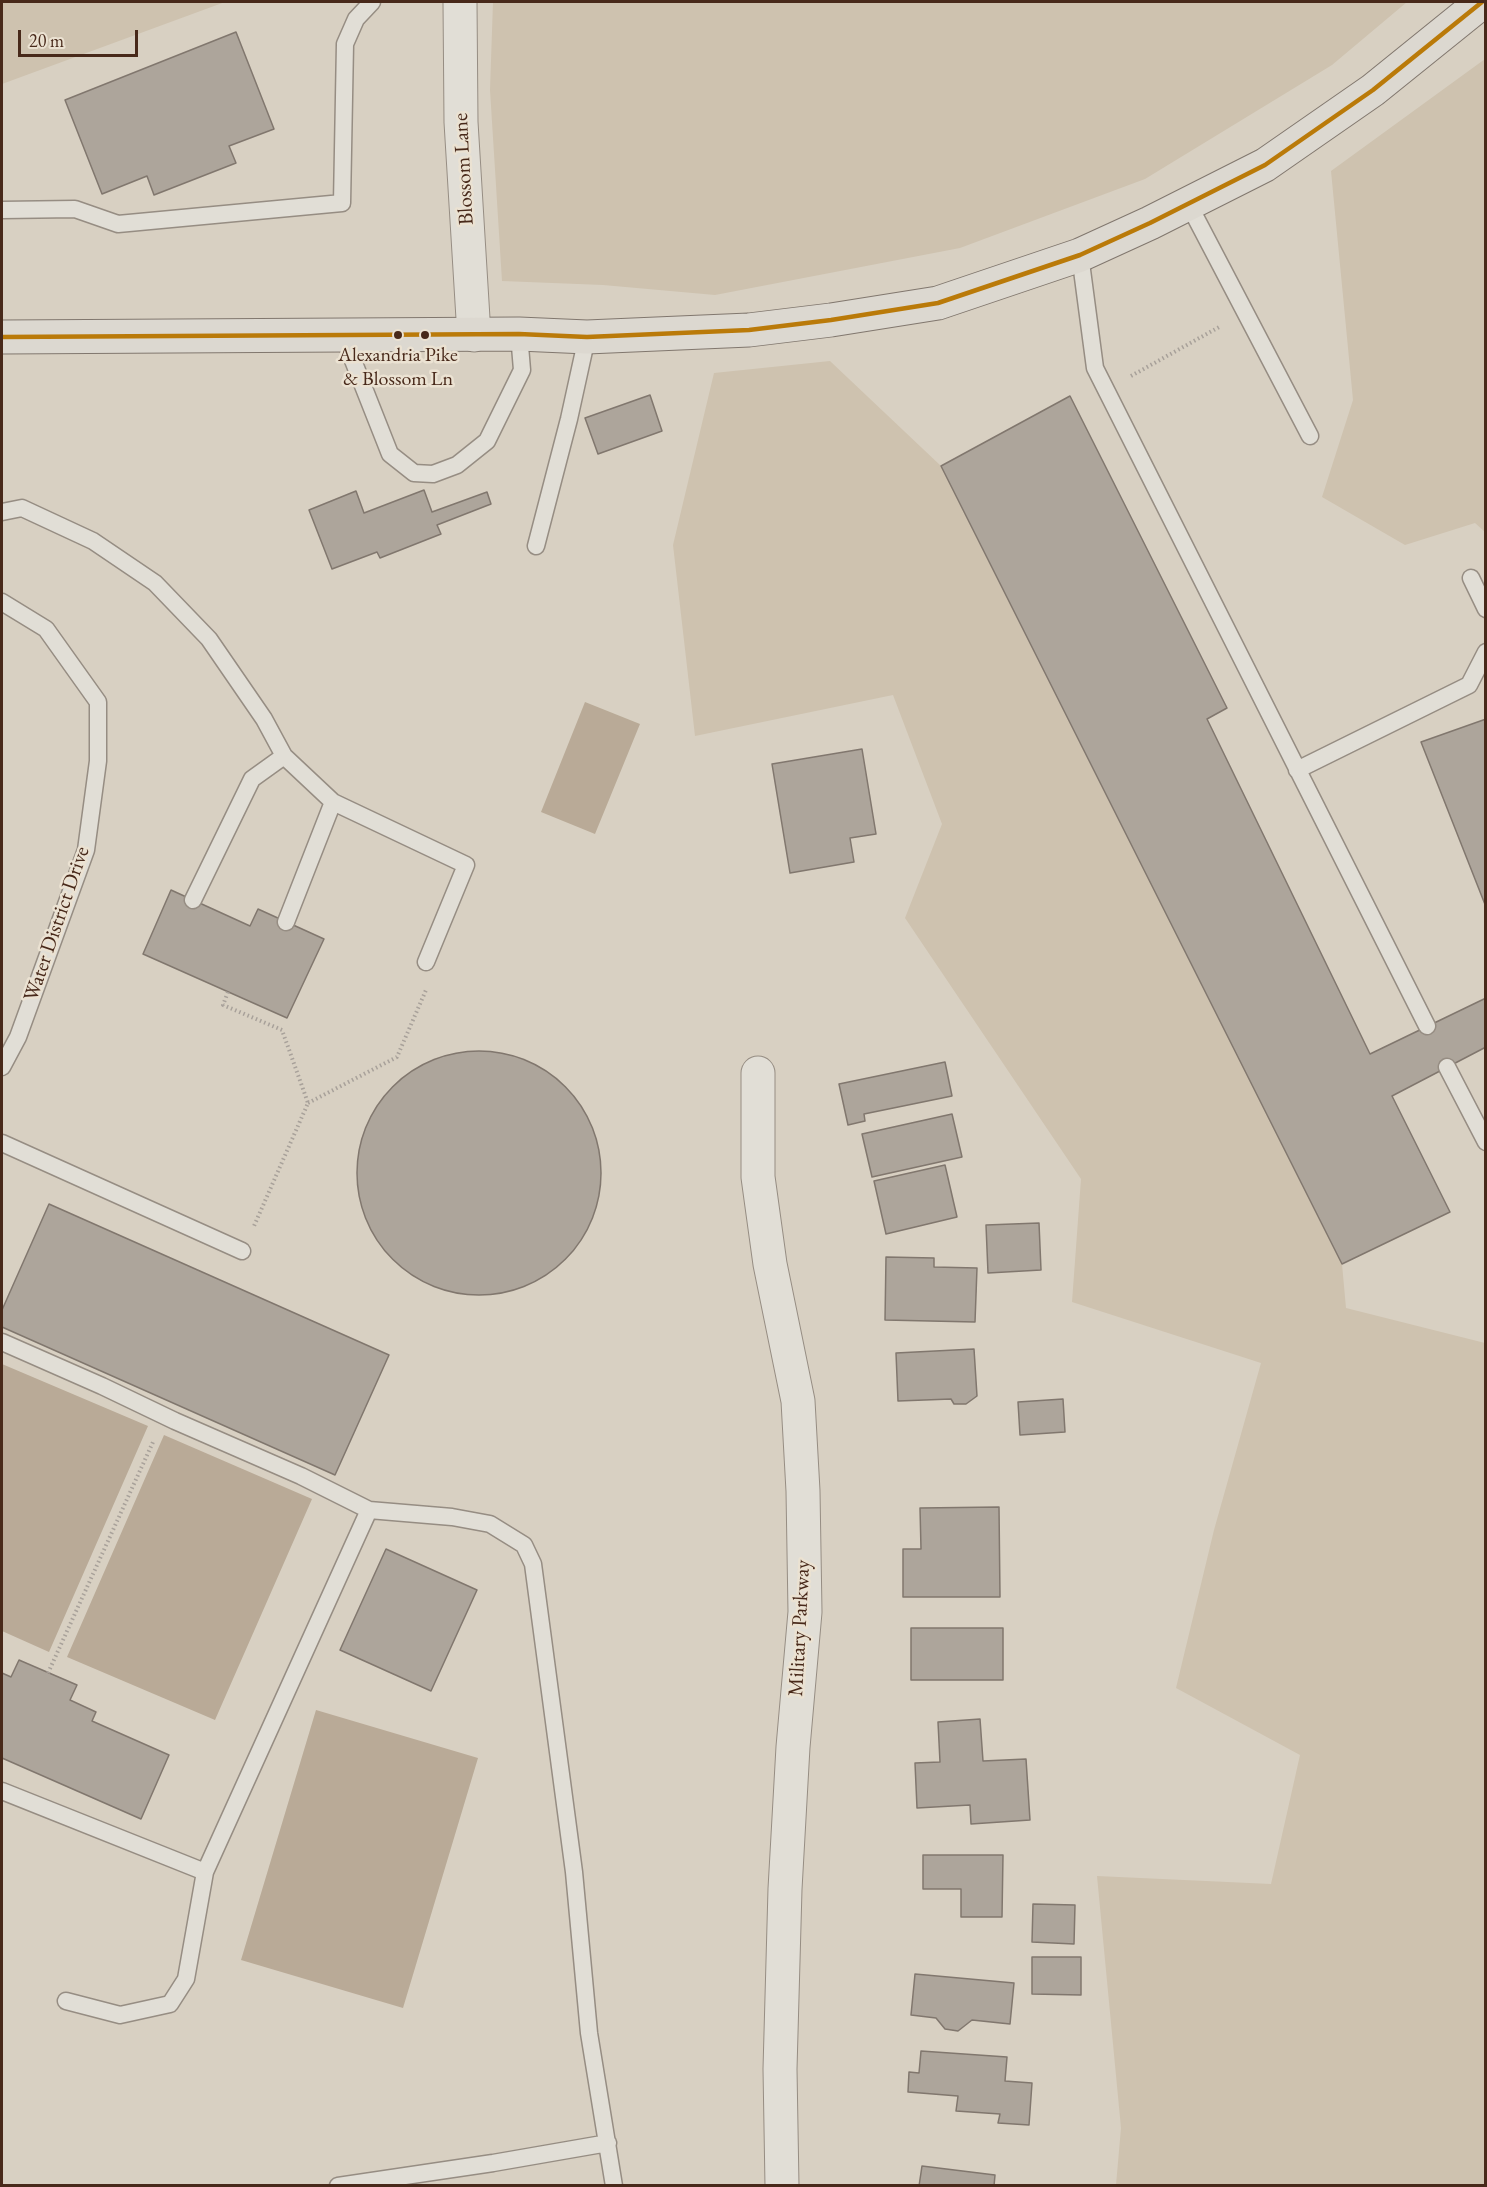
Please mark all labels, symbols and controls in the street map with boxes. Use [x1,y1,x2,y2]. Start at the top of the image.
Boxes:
scale bar [21,18,141,56]
text: 20 m [29,29,64,52]
street label: Blossom Lane [448,112,480,226]
marker: Alexandria Pike & Blossom Ln [392,329,404,341]
unlabelled marker [419,329,431,341]
place label: Alexandria Pike & Blossom Ln [338,344,458,391]
street label: Water District Drive [19,843,95,1005]
street label: Military Parkway [784,1559,816,1697]

